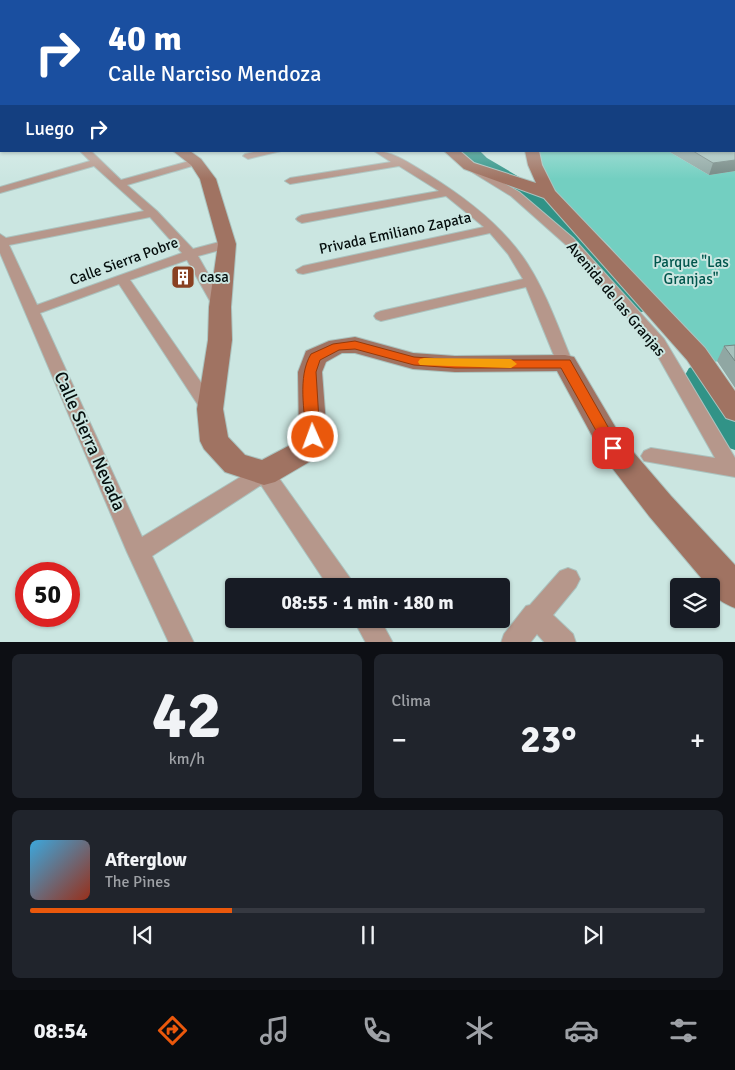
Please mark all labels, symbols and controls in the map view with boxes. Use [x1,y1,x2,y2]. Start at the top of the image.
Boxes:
text: 40 m [108,17,182,60]
icon: right [25,20,90,85]
text: Calle Narciso Mendoza [108,60,321,87]
icon: right [84,115,112,143]
text: Luego [25,117,74,141]
street label: Privada Emiliano Zapata [317,208,473,258]
street label: Calle Sierra Pobre [67,233,181,289]
street label: Avenida de las Granjas [563,238,669,360]
park label: Parque "Las Granjas" [653,253,729,288]
building icon: casa [170,264,196,290]
place label: casa [200,268,229,286]
street label: Calle Sierra Nevada [49,368,131,514]
position arrow [286,410,338,462]
pin [592,427,634,469]
icon: arrive [599,434,627,462]
speed limit sign: 50 [15,562,80,627]
map controls [670,578,720,628]
button: layers [670,578,720,628]
text: 08:55 · 1 min · 180 m [281,591,454,615]
text: 42 [152,676,222,756]
text: Clima [392,691,431,711]
text: 23° [520,716,576,763]
text: − [392,723,407,757]
text: + [690,723,705,757]
text: km/h [169,749,205,769]
text: Afterglow [105,848,187,872]
text: The Pines [105,872,170,892]
icon: previous [129,921,157,949]
icon: pause [354,921,382,949]
icon: next [579,921,607,949]
icon: directions [155,1013,190,1048]
icon: music [257,1013,292,1048]
icon: phone [359,1013,394,1048]
icon: climate [462,1013,497,1048]
icon: car [564,1013,599,1048]
icon: filters [666,1013,701,1048]
text: 08:54 [34,1017,88,1044]

